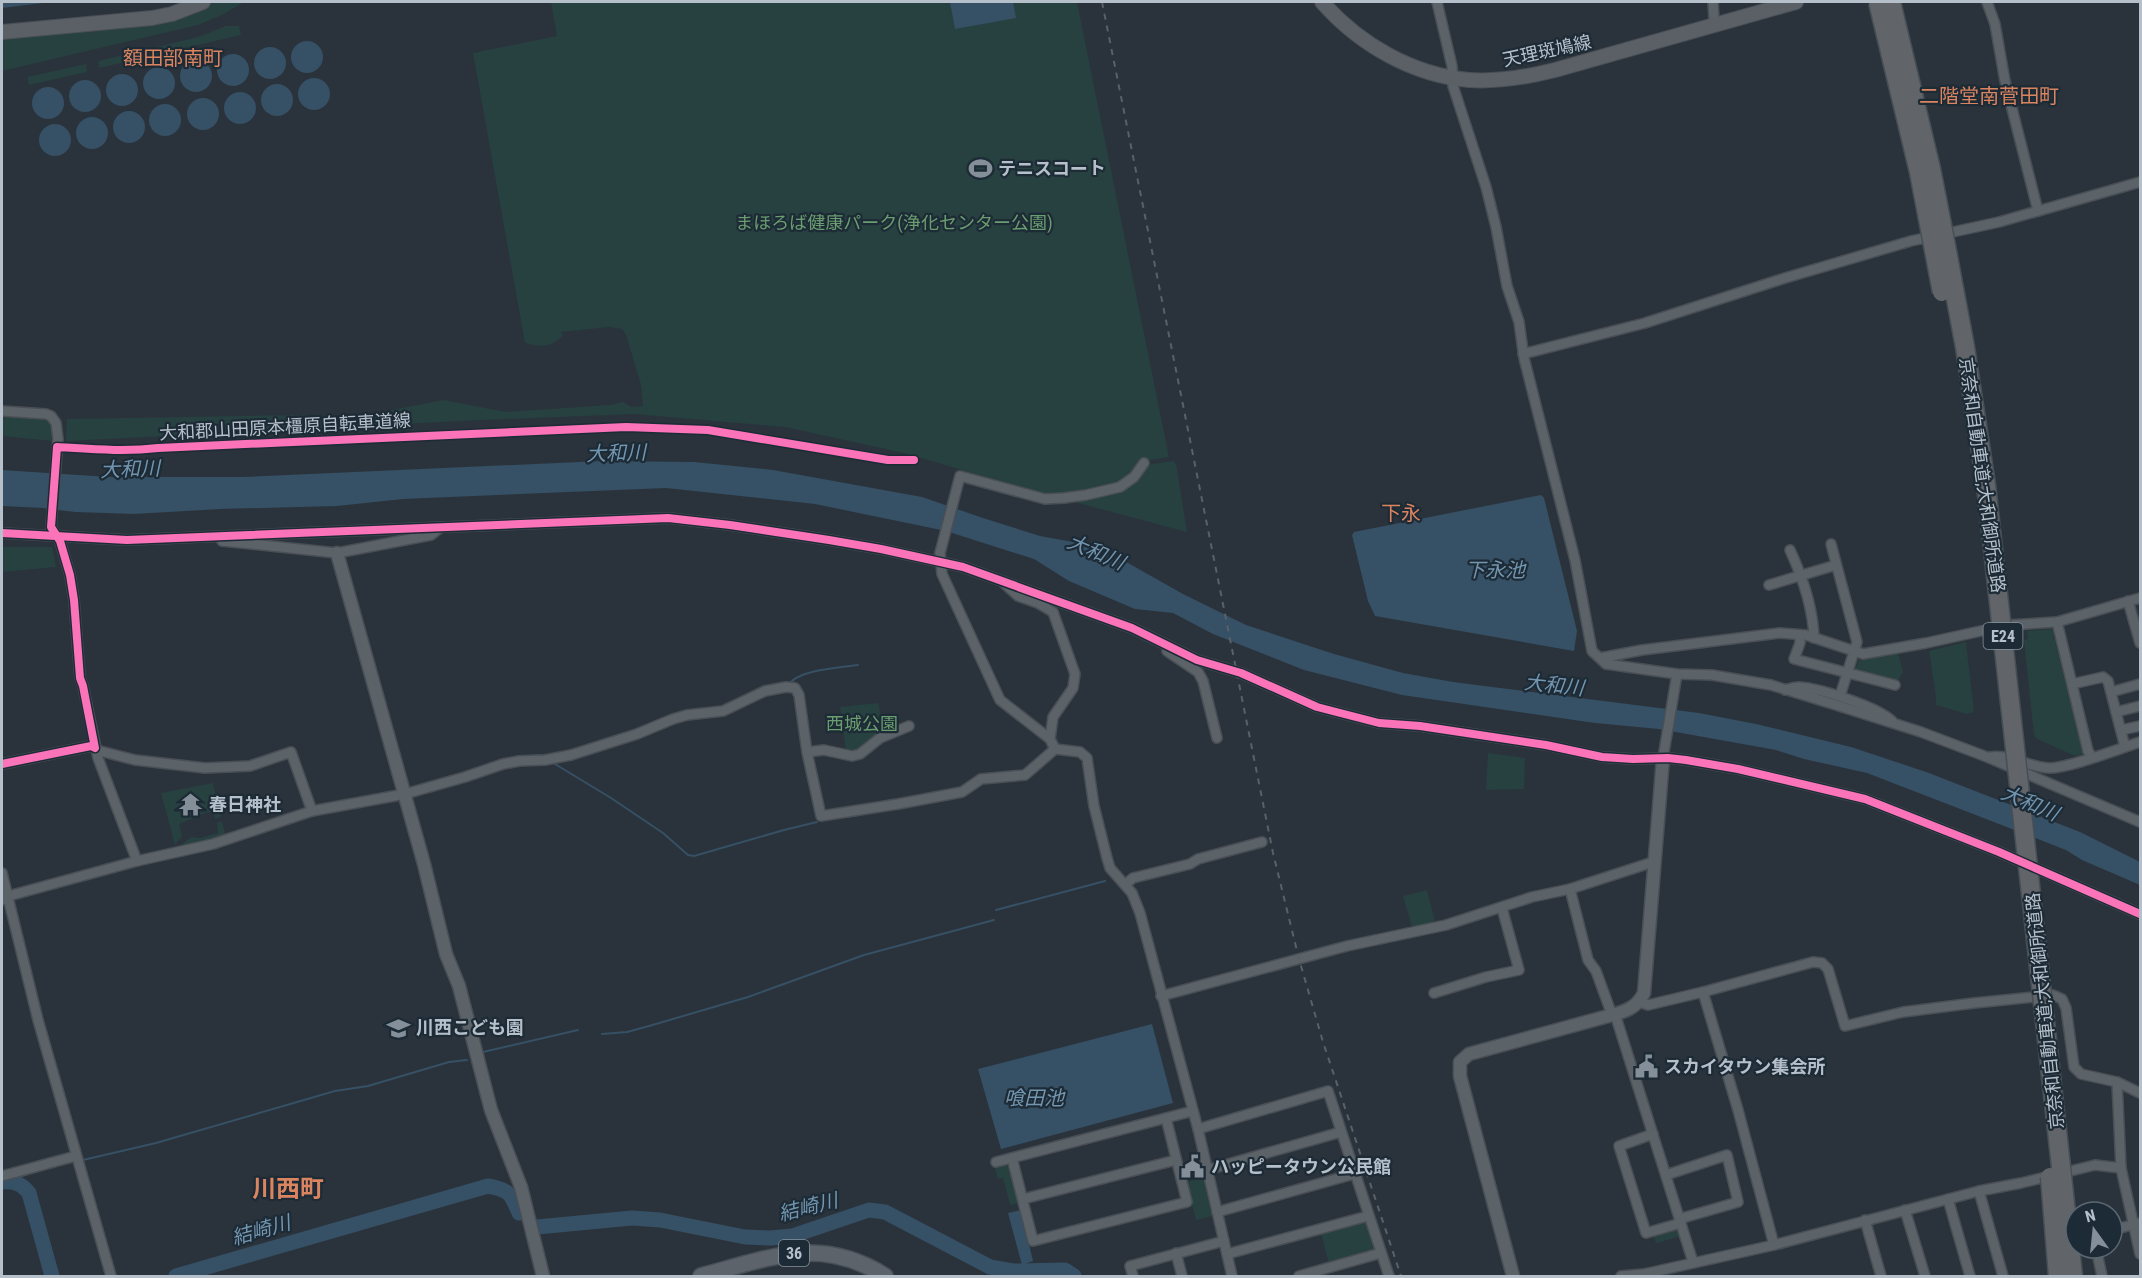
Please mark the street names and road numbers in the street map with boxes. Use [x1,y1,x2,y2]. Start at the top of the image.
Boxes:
street label: 天理斑鳩線 [1501,31,1593,70]
street label: 京奈和自動車道;大和御所道路 [1956,356,2009,594]
street label: 大和郡山田原本橿原自転車道線 [159,409,411,444]
road number: E24 [1984,623,2022,649]
street label: 京奈和自動車道;大和御所道路 [2022,892,2067,1130]
road number: 36 [779,1240,809,1266]

